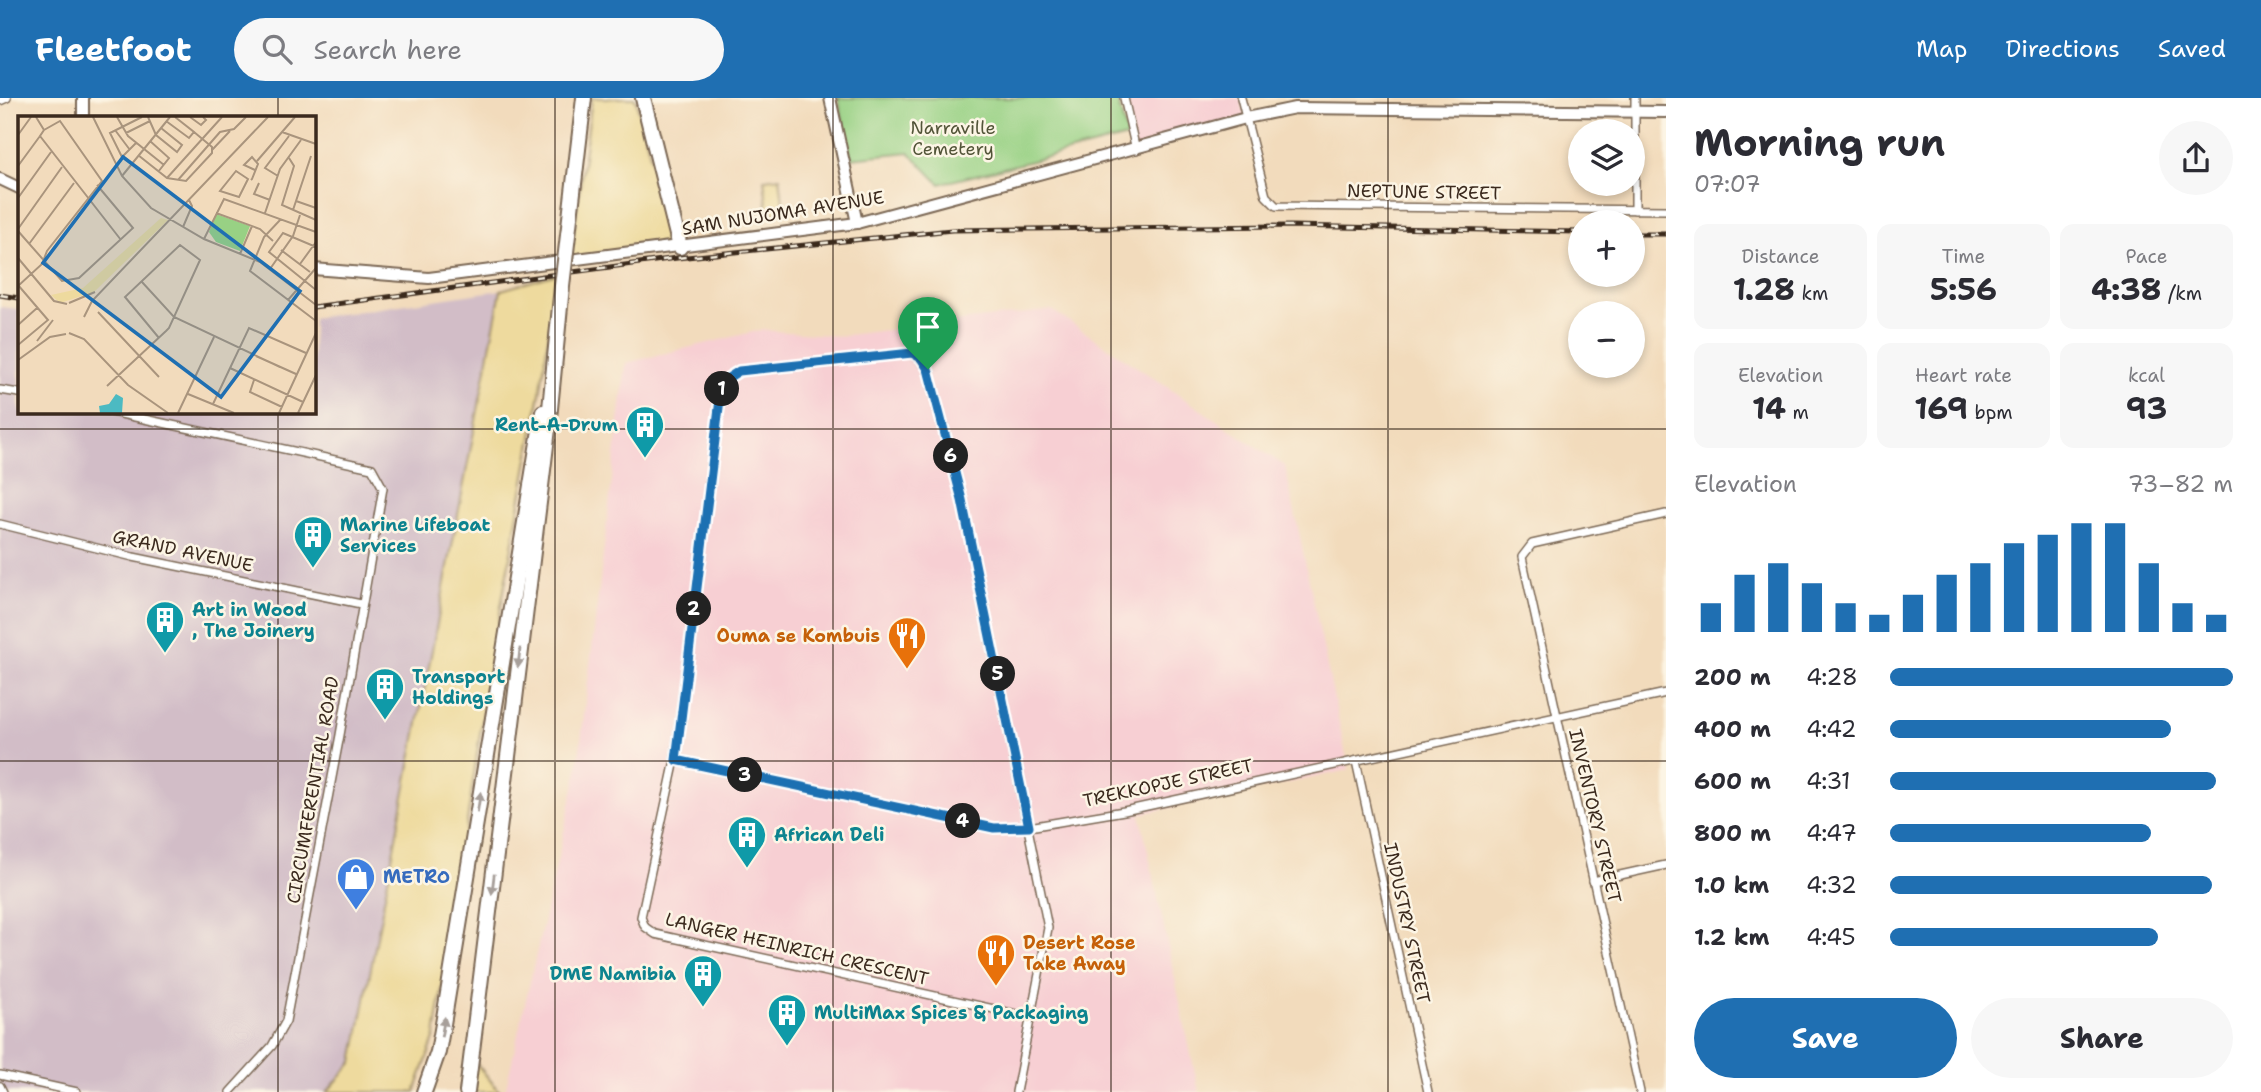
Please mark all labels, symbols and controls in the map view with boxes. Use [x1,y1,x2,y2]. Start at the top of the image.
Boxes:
search box [234,18,724,81]
text: Fleetfoot [35,27,192,72]
icon: search [258,30,296,68]
text: Search here [314,32,462,67]
text: Map [1916,33,1967,65]
text: Directions [2005,33,2120,65]
text: Saved [2158,33,2226,65]
inset map [18,116,315,413]
park label: Narraville Cemetery [910,116,996,161]
text: Morning run [1694,117,1945,168]
map controls [1568,119,1645,378]
button: layers [1568,119,1645,196]
button: share [2159,121,2233,195]
text: 07:07 [1694,169,1761,199]
street label: NEPTUNE STREET [1347,179,1501,205]
street label: SAM NUJOMA AVENUE [680,185,886,241]
button: + [1568,210,1645,287]
text: Distance [1742,244,1819,269]
text: Time [1942,244,1985,269]
text: Pace [2126,244,2167,269]
text: 1.28 [1733,269,1795,310]
text: 5:56 [1930,269,1997,310]
text: 4:38 [2091,269,2162,310]
text: km [1795,281,1828,306]
text: /km [2162,281,2202,306]
pin [898,297,958,369]
button: − [1568,301,1645,378]
icon: arrive [909,308,947,346]
text: Elevation [1738,363,1823,388]
text: Heart rate [1915,363,2012,388]
text: kcal [2128,363,2165,388]
pin: 1 [704,372,740,406]
text: 1 [717,376,726,401]
text: 14 [1752,388,1786,429]
text: 169 [1914,388,1968,429]
text: 93 [2126,388,2167,429]
text: m [1786,400,1809,425]
text: bpm [1968,400,2013,425]
building icon: Rent-A-Drum [624,404,666,459]
place label: Rent-A-Drum [495,413,619,437]
pin: 6 [934,438,968,474]
text: 6 [944,443,957,468]
text: Elevation [1694,469,1797,499]
text: 73–82 m [2128,469,2233,499]
place label: Marine Lifeboat Services [340,513,491,558]
building icon: Marine Lifeboat Services [292,514,334,569]
street label: GRAND AVENUE [111,524,255,578]
pin: 2 [676,592,712,626]
text: 2 [687,596,700,621]
place label: Art in Wood , The Joinery [192,598,315,643]
building icon: Art in Wood , The Joinery [144,599,186,654]
restaurant icon: Ouma se Kombuis [886,615,928,670]
place label: Ouma se Kombuis [717,624,880,648]
one-way arrow [513,647,524,669]
pin: 5 [981,656,1016,692]
text: 5 [992,661,1003,686]
text: 200 m [1694,662,1771,692]
text: 4:28 [1806,662,1858,692]
place label: Transport Holdings [412,665,505,710]
building icon: Transport Holdings [364,666,406,721]
street label: CIRCUMFERENTIAL ROAD [281,674,345,906]
text: 400 m [1694,714,1771,744]
text: 4:42 [1806,714,1857,744]
street label: INVENTORY STREET [1563,726,1627,906]
street label: TREKKOPJE STREET [1081,753,1255,813]
pin: 3 [728,758,762,792]
text: 3 [738,762,751,787]
text: 600 m [1694,766,1771,796]
text: 4:31 [1806,766,1851,796]
one-way arrow [474,791,485,813]
pin: 4 [946,804,981,838]
text: 4 [956,808,969,833]
building icon: African Deli [726,814,768,869]
text: 800 m [1694,818,1771,848]
text: 4:47 [1806,818,1857,848]
place label: African Deli [774,823,885,847]
street label: INDUSTRY STREET [1378,840,1436,1006]
shop icon: METRO [335,856,377,911]
place label: METRO [383,865,450,889]
text: 1.0 km [1694,870,1769,900]
text: 4:32 [1806,870,1857,900]
one-way arrow [488,873,499,895]
street label: LANGER HEINRICH CRESCENT [663,907,931,991]
text: 1.2 km [1694,922,1770,952]
text: 4:45 [1806,922,1856,952]
place label: Desert Rose Take Away [1023,931,1136,976]
restaurant icon: Desert Rose Take Away [975,932,1017,987]
building icon: DME Namibia [682,953,724,1008]
place label: DME Namibia [550,962,677,986]
building icon: MultiMax Spices & Packaging [766,992,808,1047]
button: Save [1694,998,1957,1078]
button: Share [1971,998,2233,1078]
place label: MultiMax Spices & Packaging [814,1001,1089,1025]
one-way arrow [438,1016,449,1038]

